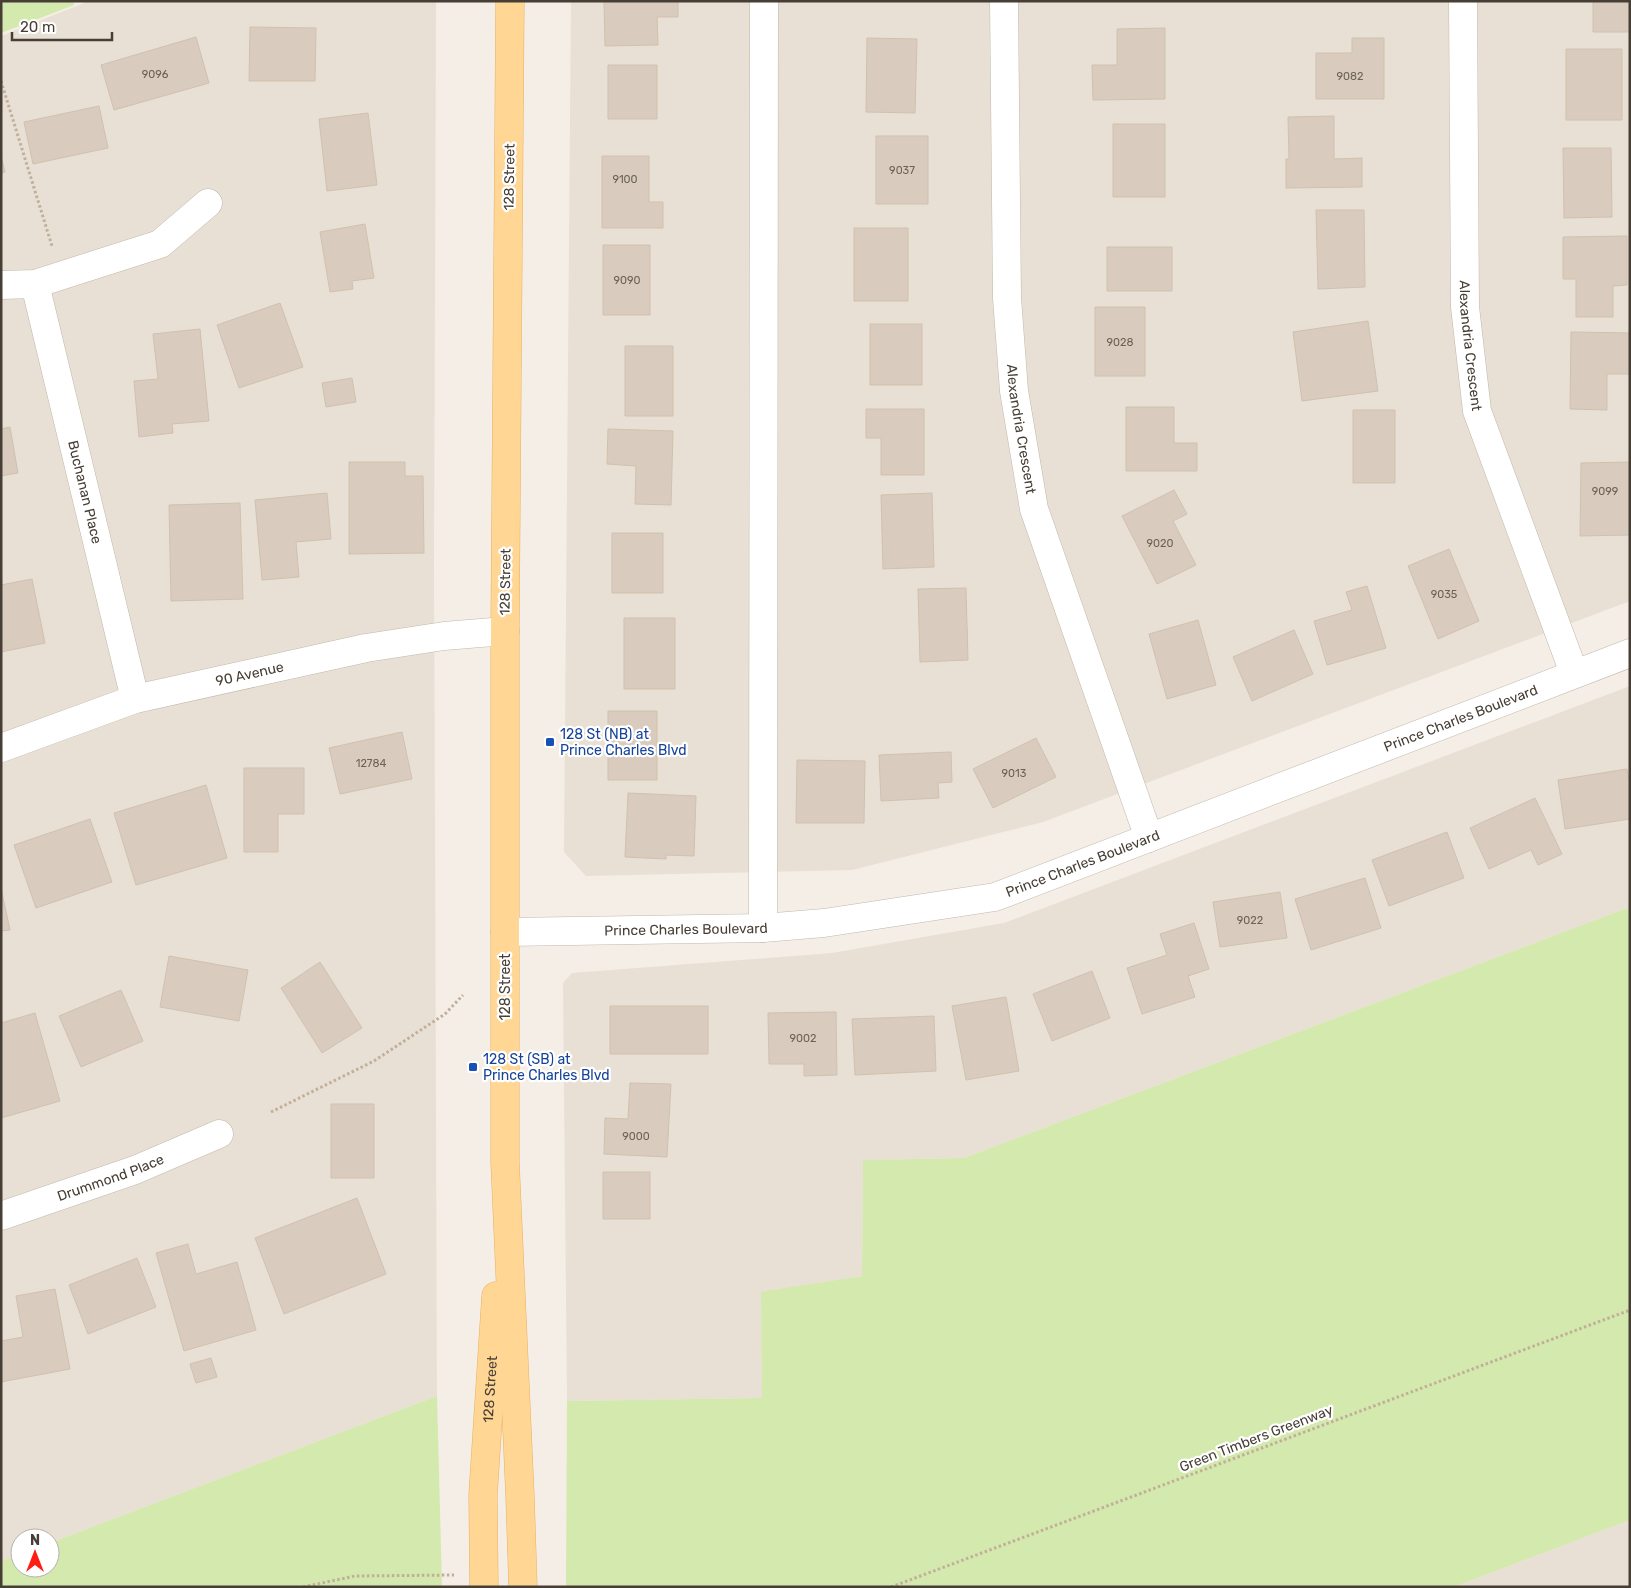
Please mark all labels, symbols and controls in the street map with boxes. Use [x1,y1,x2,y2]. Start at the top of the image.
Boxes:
scale bar [12,10,112,42]
text: 20 m [20,18,55,36]
house number: 9096 [142,68,169,81]
house number: 9082 [1337,70,1363,83]
street label: 128 Street [500,143,519,211]
house number: 9037 [889,164,915,177]
house number: 9100 [612,173,638,186]
house number: 9090 [613,274,641,287]
street label: Alexandria Crescent [1456,280,1485,413]
house number: 9028 [1107,336,1133,349]
street label: Alexandria Crescent [1003,364,1039,496]
street label: Buchanan Place [64,439,105,546]
house number: 9099 [1592,485,1618,498]
house number: 9020 [1147,537,1173,550]
street label: 128 Street [496,548,515,616]
house number: 9035 [1431,588,1458,601]
street label: 90 Avenue [214,658,286,690]
street label: Prince Charles Boulevard [1381,681,1540,756]
place label: 128 St (NB) at Prince Charles Blvd [560,726,686,759]
marker: 128 St (NB) at Prince Charles Blvd [544,736,556,748]
house number: 12784 [356,757,386,770]
house number: 9013 [1002,767,1027,780]
street label: Prince Charles Boulevard [1003,827,1162,901]
house number: 9022 [1237,914,1263,927]
street label: Prince Charles Boulevard [604,920,768,939]
street label: 128 Street [497,953,514,1021]
house number: 9002 [790,1032,816,1045]
place label: 128 St (SB) at Prince Charles Blvd [483,1051,609,1084]
marker: 128 St (SB) at Prince Charles Blvd [467,1061,479,1073]
house number: 9000 [622,1130,650,1143]
street label: Drummond Place [55,1151,167,1205]
street label: 128 Street [480,1355,501,1423]
street label: Green Timbers Greenway [1177,1401,1336,1476]
north arrow [10,1528,60,1578]
text: N [30,1532,40,1549]

